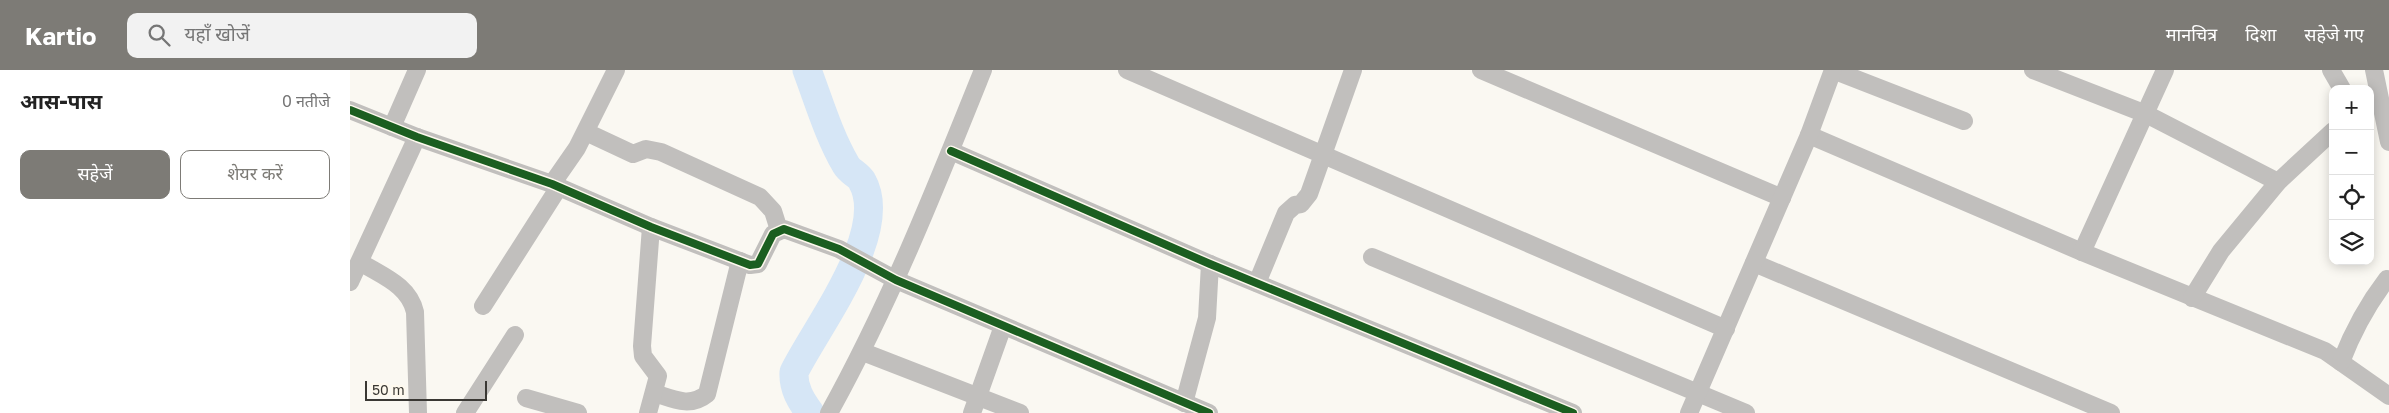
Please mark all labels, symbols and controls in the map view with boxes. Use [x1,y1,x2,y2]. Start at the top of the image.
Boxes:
search box [127,13,477,58]
text: Kartio [25,21,97,50]
icon: search [145,21,173,49]
text: यहाँ खोजें [185,22,250,45]
text: मानचित्र [2166,23,2217,45]
text: दिशा [2245,23,2276,45]
text: सहेजे गए [2304,23,2364,45]
map controls [2329,85,2374,265]
button: + [2329,85,2374,130]
text: आस-पास [20,88,102,114]
text: 0 नतीजे [282,91,330,111]
button: − [2329,130,2374,175]
button: सहेजें [20,150,170,199]
button: शेयर करें [180,150,330,199]
button: locate [2329,175,2374,220]
button: layers [2329,220,2374,265]
scale bar [365,378,488,401]
text: 50 m [372,381,405,398]

